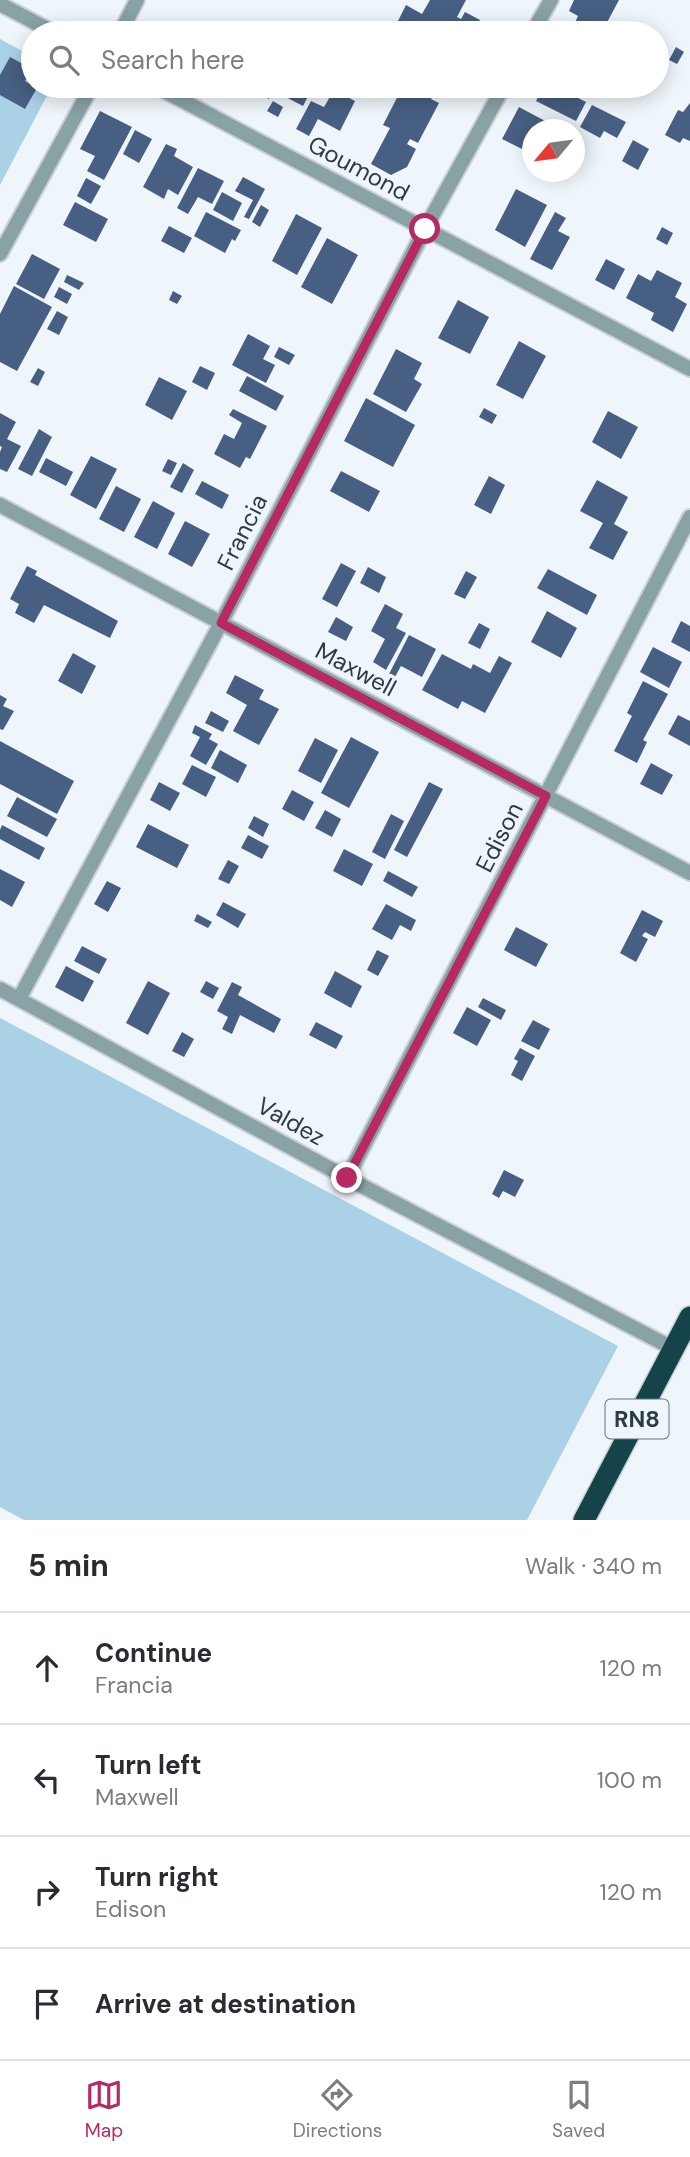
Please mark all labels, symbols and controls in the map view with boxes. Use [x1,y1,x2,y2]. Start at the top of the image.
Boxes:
search box [21,21,669,98]
icon: search [45,41,83,79]
text: Search here [101,43,244,77]
north arrow [522,119,585,182]
street label: Goumond [303,128,415,208]
route start [409,213,440,244]
street label: Francia [210,489,274,575]
street label: Maxwell [310,635,402,703]
street label: Edison [468,797,530,877]
street label: Valdez [252,1090,330,1152]
route end [331,1162,362,1193]
road number: RN8 [606,1400,668,1438]
text: 5 min [28,1546,109,1585]
text: Walk · 340 m [525,1551,662,1581]
text: Continue [95,1636,212,1670]
icon: ahead [28,1649,66,1687]
text: 120 m [599,1653,662,1683]
text: Francia [95,1670,173,1700]
text: Turn left [95,1748,202,1782]
icon: left [28,1761,66,1799]
text: 100 m [597,1765,662,1795]
text: Maxwell [95,1782,179,1812]
text: Turn right [95,1860,219,1894]
icon: right [28,1873,66,1911]
text: 120 m [599,1877,662,1907]
text: Edison [95,1894,166,1924]
icon: arrive [28,1985,66,2023]
text: Arrive at destination [95,1987,356,2021]
tab: Map [85,2076,123,2143]
tab: Directions [293,2076,382,2143]
tab: Saved [552,2076,605,2143]

